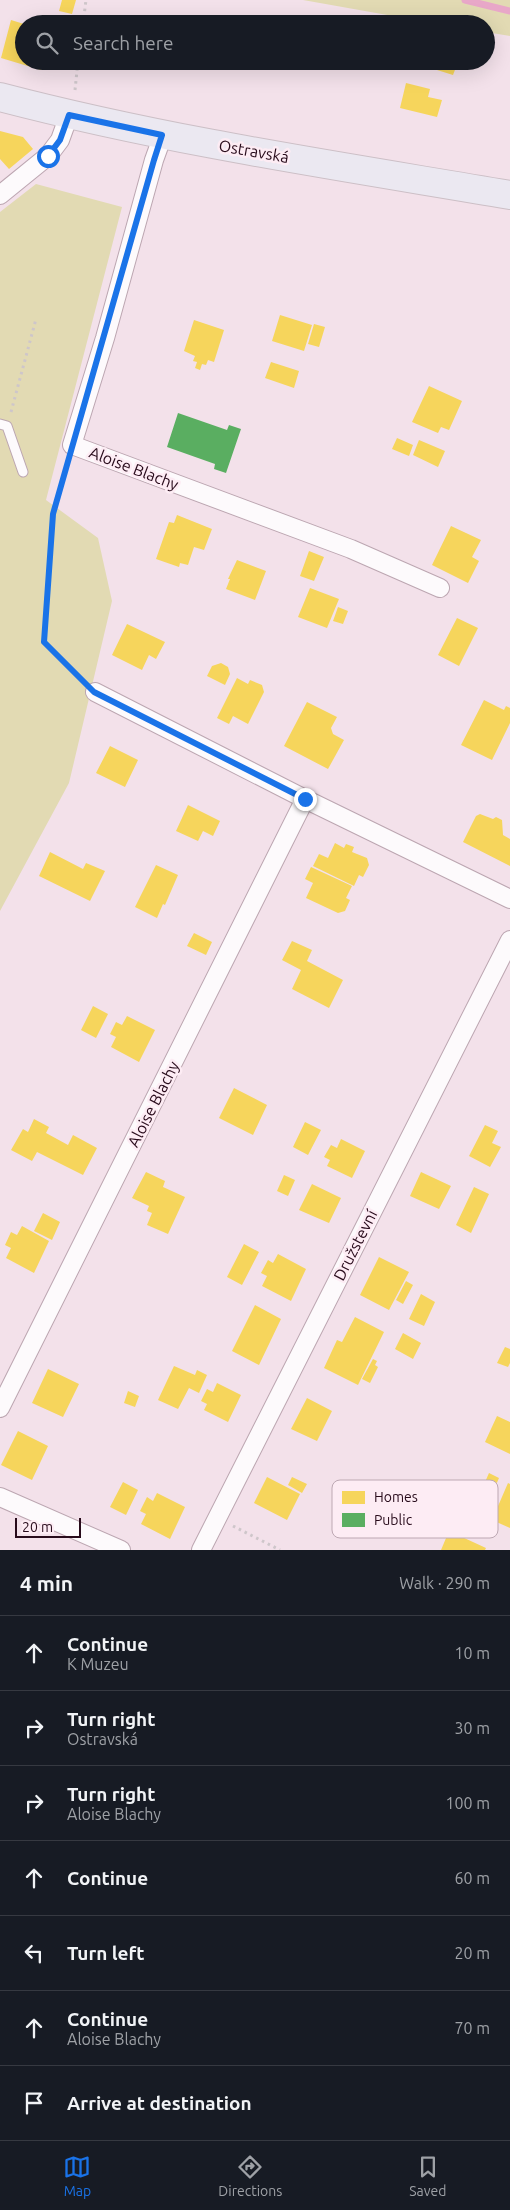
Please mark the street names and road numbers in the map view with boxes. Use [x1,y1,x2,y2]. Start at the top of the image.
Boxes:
street label: Ostravská [217,136,291,166]
street label: Aloise Blachy [87,443,181,493]
street label: Aloise Blachy [124,1058,182,1150]
street label: Družstevní [330,1206,381,1283]

